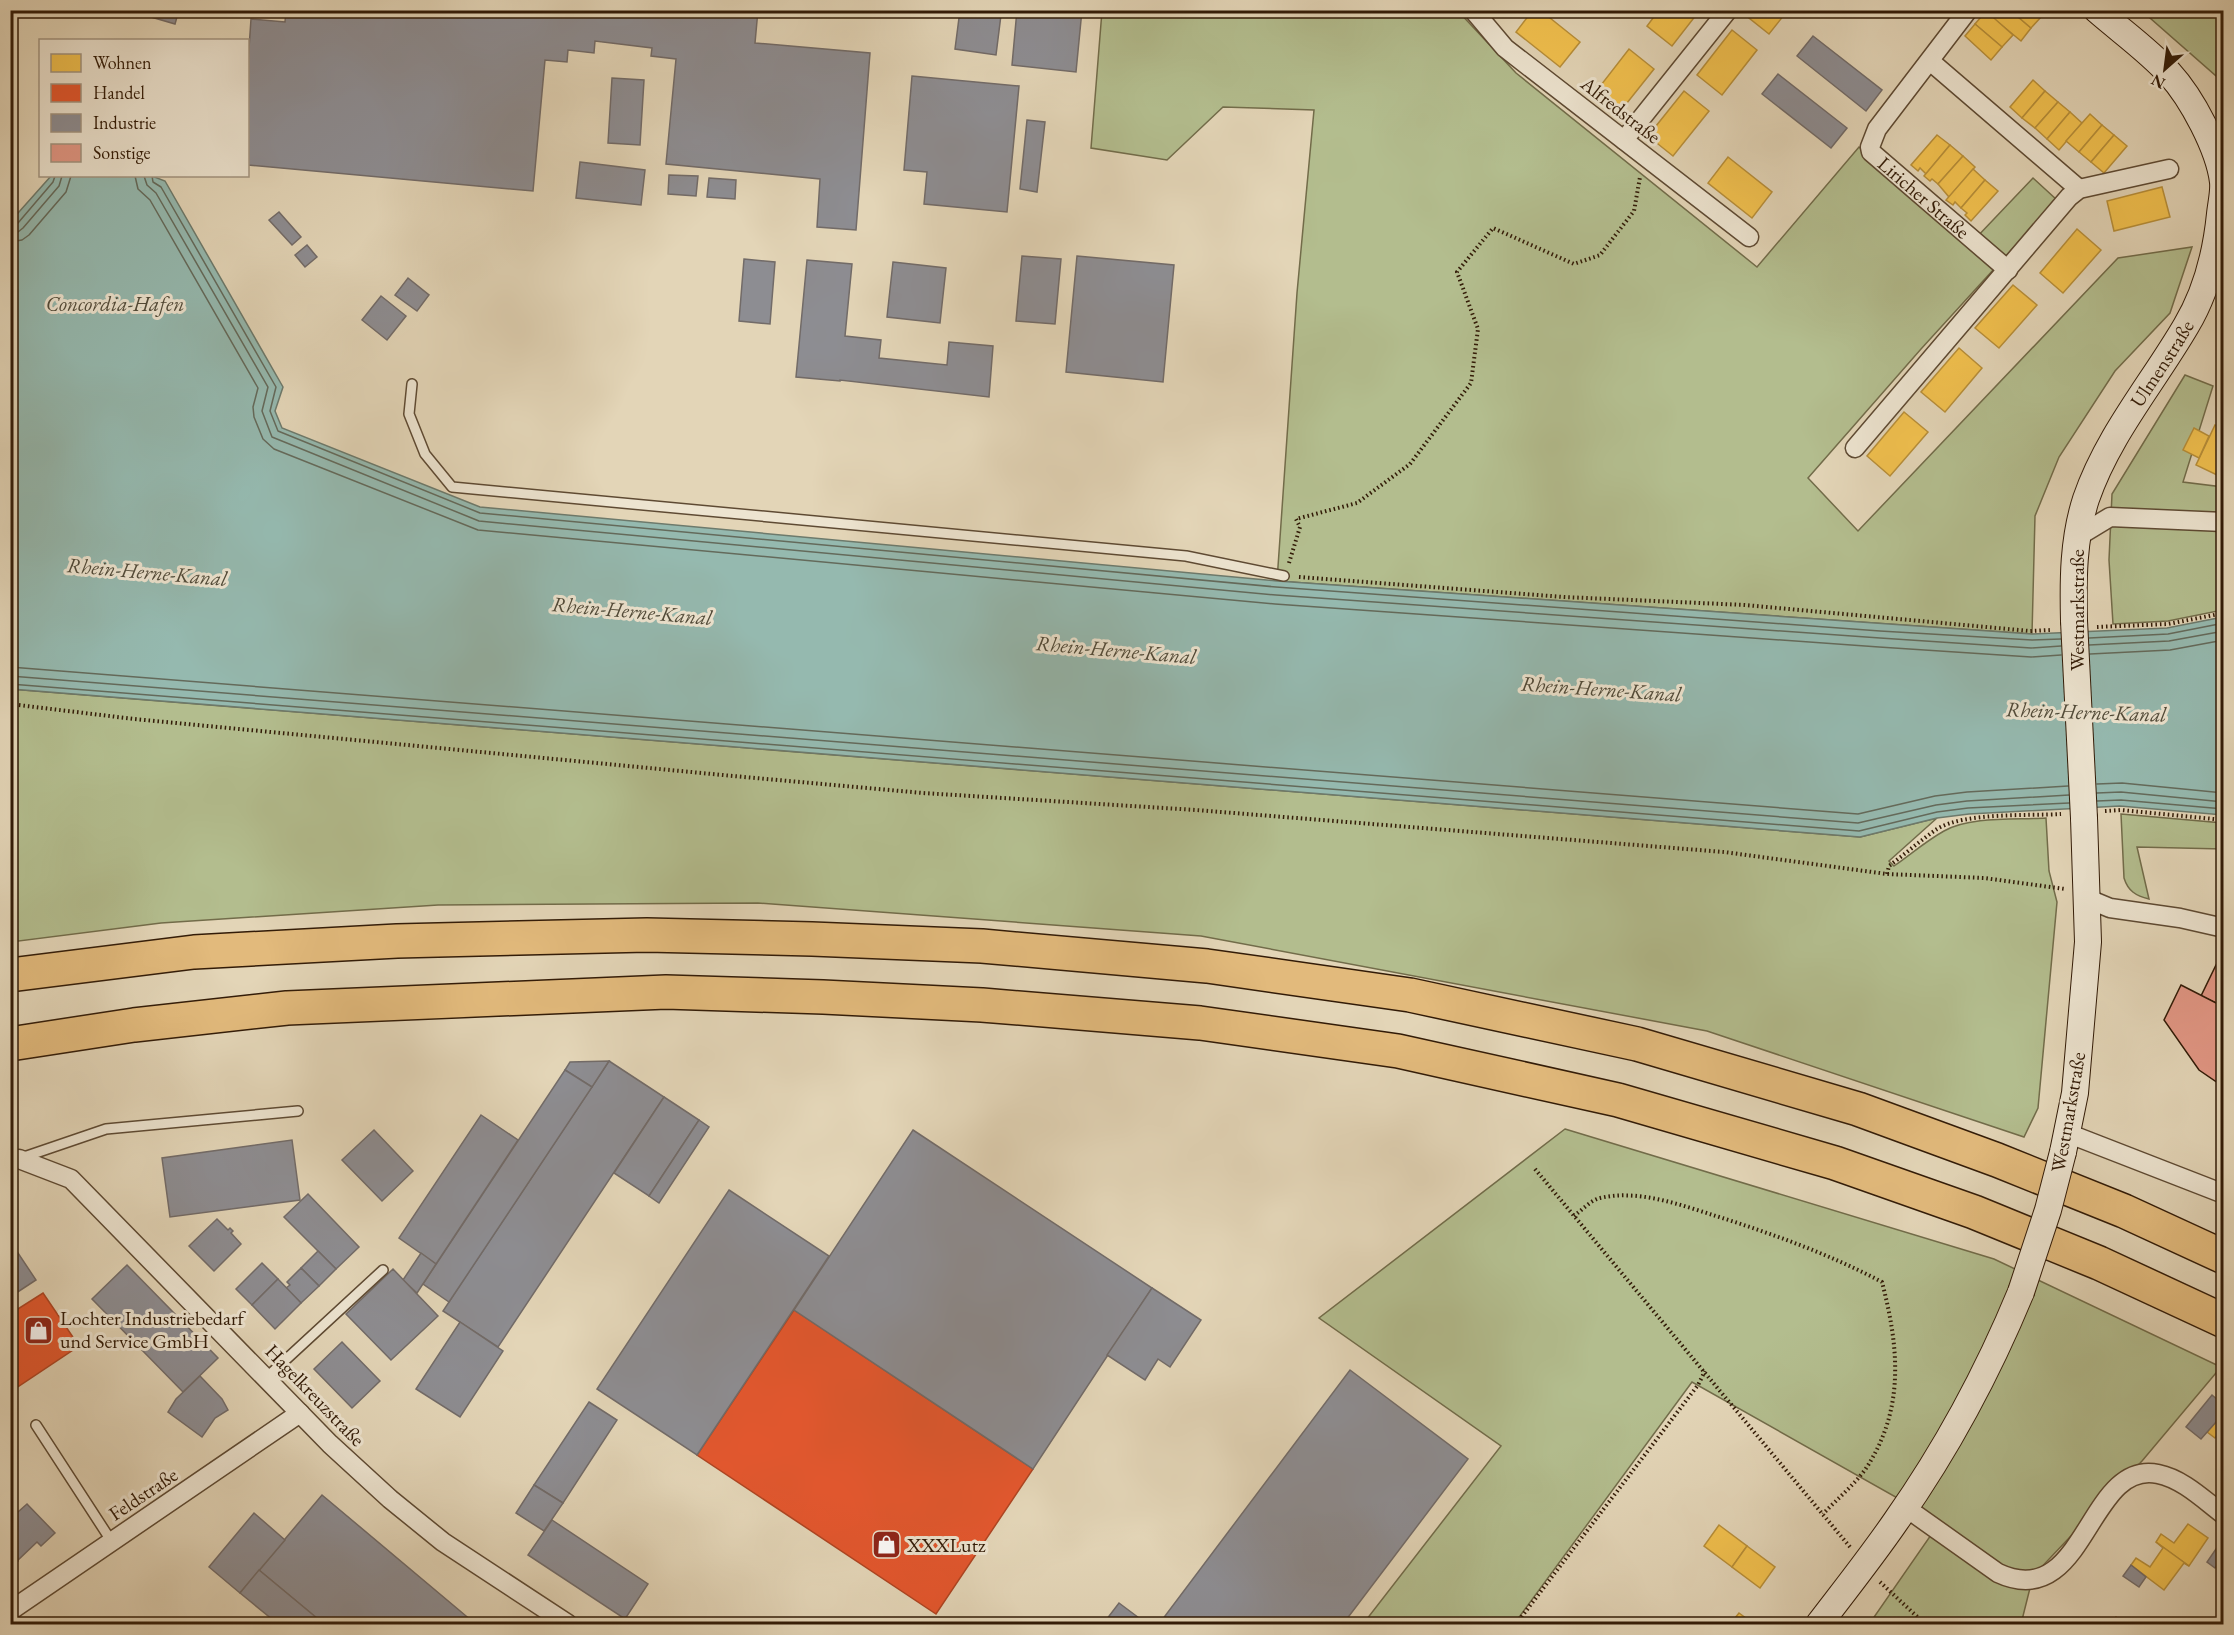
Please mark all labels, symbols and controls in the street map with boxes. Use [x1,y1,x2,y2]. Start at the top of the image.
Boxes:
legend [39,39,249,177]
north arrow [2135,39,2195,99]
text: Wohnen [93,51,152,74]
text: N [2148,69,2169,94]
street label: Alfredstraße [1575,70,1666,150]
text: Handel [93,81,145,104]
text: Industrie [93,111,156,134]
text: Sonstige [93,141,151,164]
street label: Liricher Straße [1872,151,1975,244]
water label: Concordia-Hafen [46,290,184,317]
street label: Ulmenstraße [2124,315,2200,412]
street label: Westmarkstraße [2064,549,2090,671]
water label: Rhein-Herne-Kanal [66,551,229,592]
water label: Rhein-Herne-Kanal [551,590,714,631]
water label: Rhein-Herne-Kanal [1035,629,1198,670]
water label: Rhein-Herne-Kanal [1520,669,1683,708]
water label: Rhein-Herne-Kanal [2005,695,2168,728]
street label: Westmarkstraße [2045,1050,2091,1174]
place label: Lochter Industriebedarf und Service GmbH [60,1305,247,1354]
shop icon: Lochter Industriebedarf und Service GmbH [23,1314,55,1346]
street label: Hagelkreuzstraße [260,1338,371,1452]
street label: Feldstraße [104,1461,183,1526]
shop icon: XXXLutz [870,1529,902,1561]
place label: XXXLutz [906,1532,986,1558]

